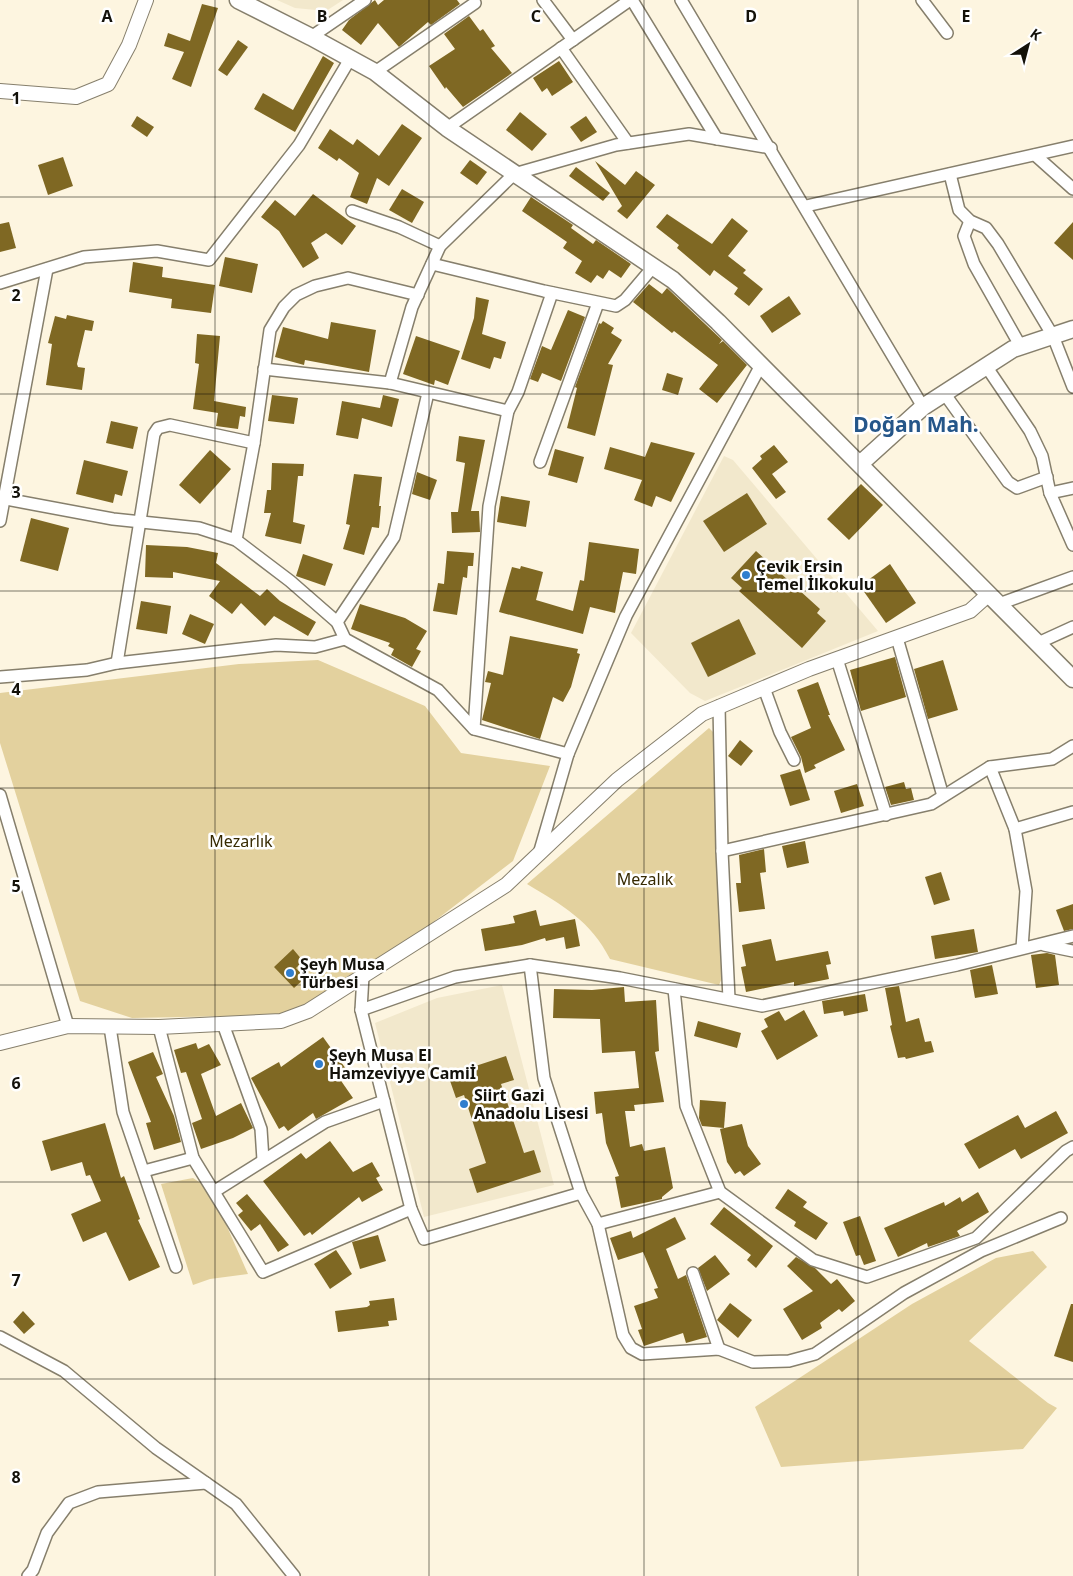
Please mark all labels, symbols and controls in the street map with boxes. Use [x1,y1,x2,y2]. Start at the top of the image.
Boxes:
text: A [101,5,113,27]
text: B [317,5,327,27]
text: C [531,5,541,27]
text: D [745,5,757,27]
text: E [962,5,971,27]
north arrow [1003,20,1053,70]
text: K [1027,24,1046,45]
text: 1 [11,87,21,109]
text: 2 [11,284,21,306]
district label: Doğan Mah. [853,410,979,438]
text: 3 [11,481,21,503]
place label: Çevik Ersin Temel İlkokulu [756,555,874,595]
marker: Çevik Ersin Temel İlkokulu [740,569,752,581]
text: 4 [11,678,21,700]
park label: Mezarlık [209,830,273,852]
park label: Mezalık [617,868,674,890]
text: 5 [11,875,21,897]
place label: Şeyh Musa Türbesi [300,953,385,993]
marker: Şeyh Musa Türbesi [284,967,296,979]
place label: Şeyh Musa El Hamzeviyye Camiİ [329,1044,476,1084]
marker: Şeyh Musa El Hamzeviyye Camiİ [313,1058,325,1070]
text: 6 [11,1072,21,1094]
place label: Siirt Gazi Anadolu Lisesi [474,1084,589,1124]
marker: Siirt Gazi Anadolu Lisesi [458,1098,470,1110]
text: 7 [11,1269,21,1291]
text: 8 [11,1466,21,1488]

